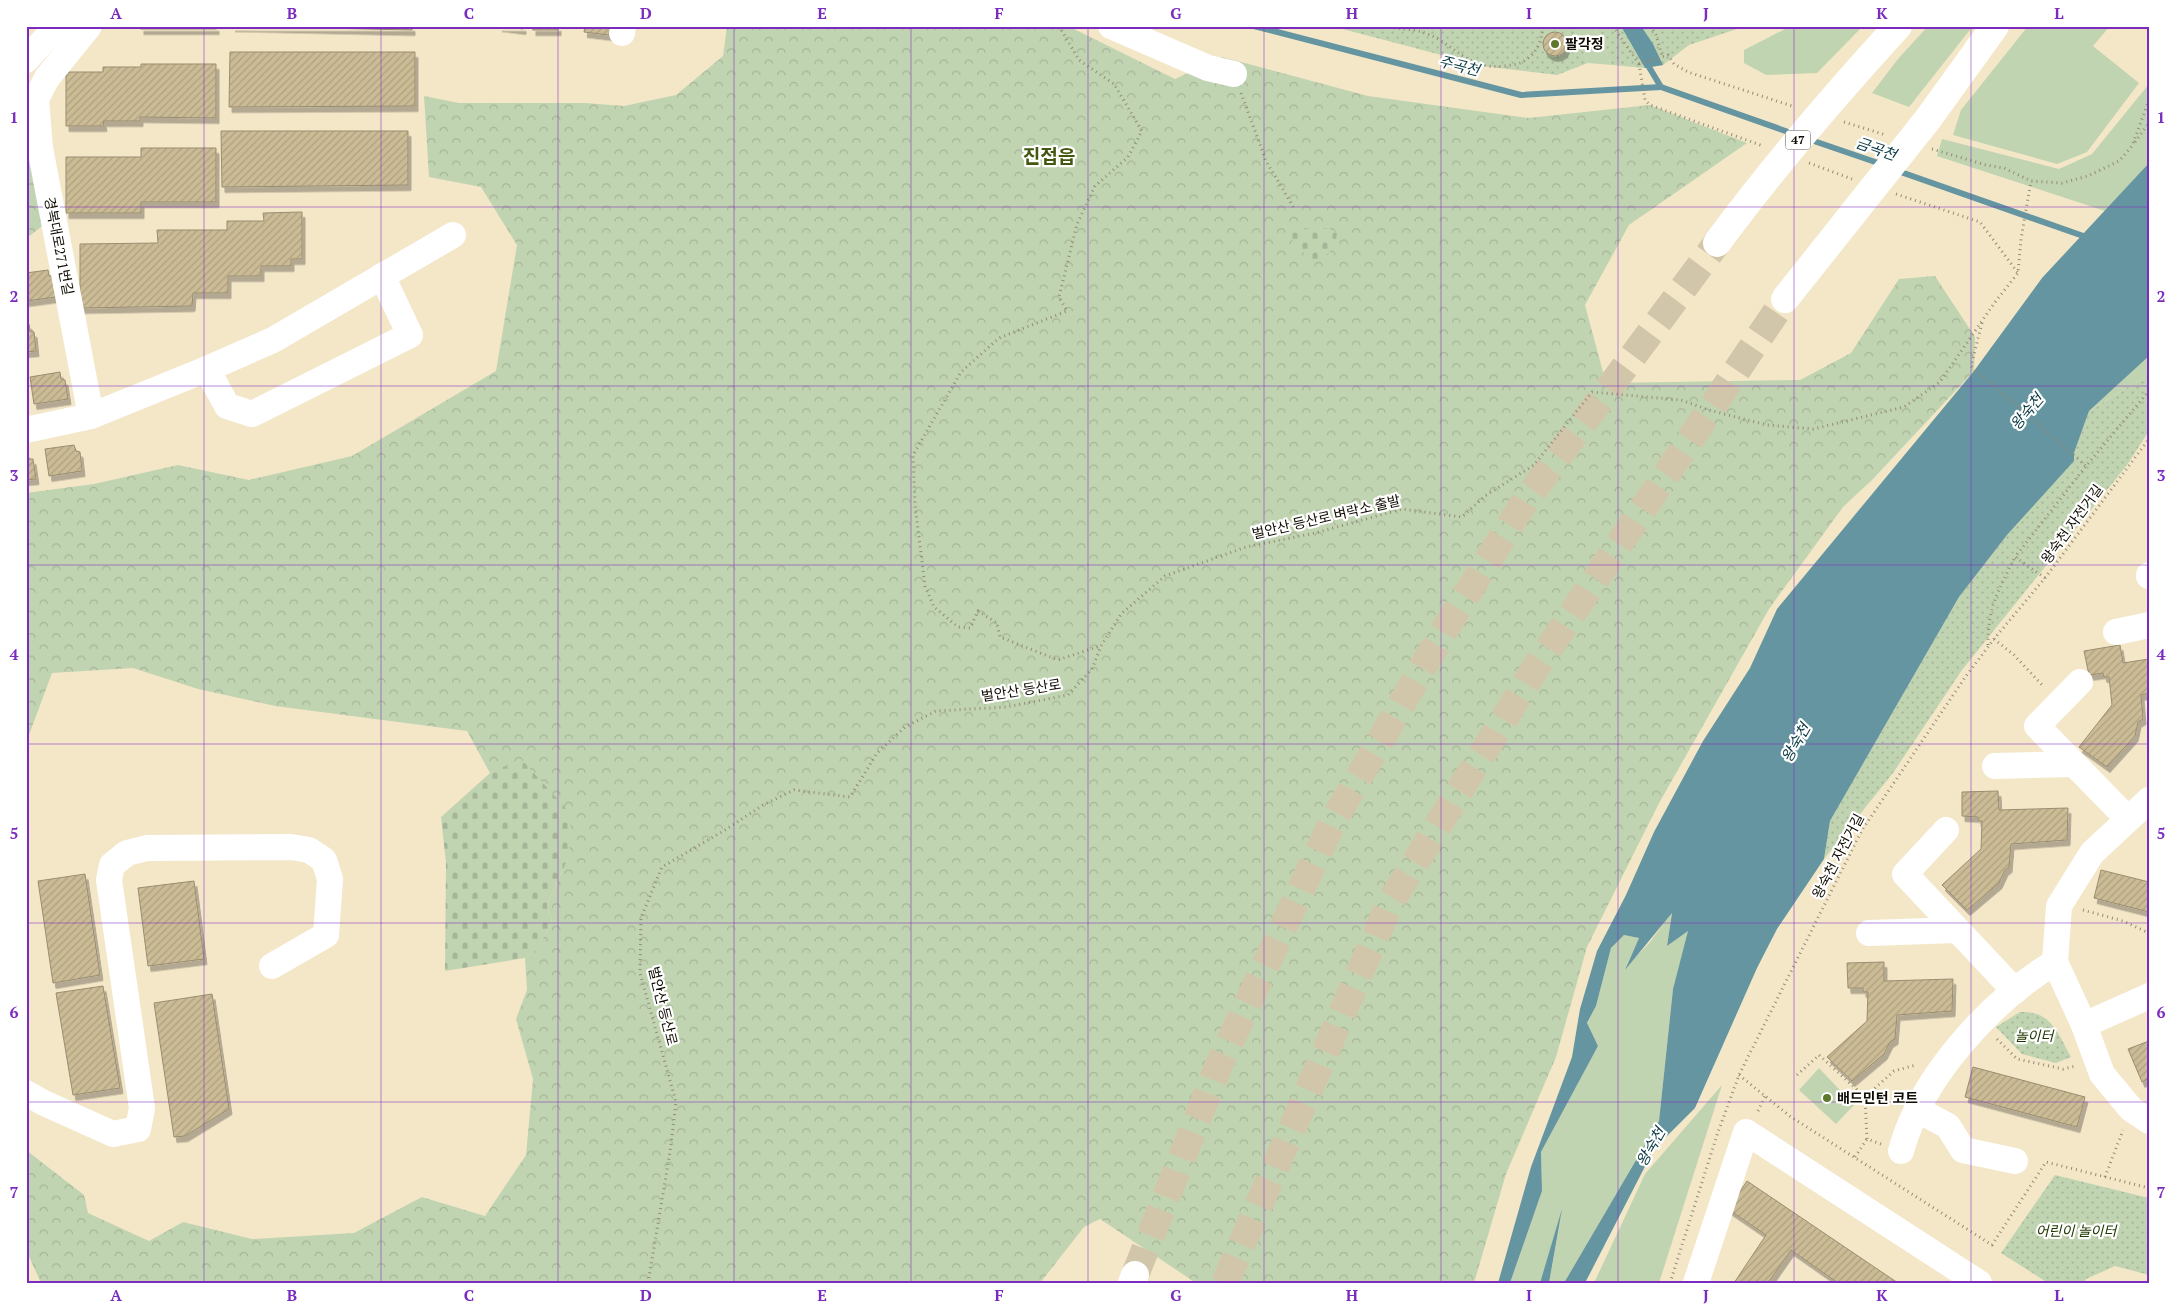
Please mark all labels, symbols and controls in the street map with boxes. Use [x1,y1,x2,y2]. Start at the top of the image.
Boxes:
text: A [110,2,122,24]
text: B [287,2,297,24]
text: C [464,2,474,24]
text: D [640,2,652,24]
text: E [817,2,827,24]
text: F [994,2,1004,24]
text: G [1170,2,1182,24]
text: H [1346,2,1358,24]
text: I [1526,2,1532,24]
text: J [1703,2,1709,24]
text: K [1876,2,1888,24]
text: L [2054,2,2064,24]
place label: 팔각정 [1565,34,1604,53]
marker: 팔각정 [1549,38,1561,50]
water label: 주곡천 [1437,50,1484,80]
text: 1 [9,106,19,128]
text: 1 [2156,106,2166,128]
road number: 47 [1786,130,1810,150]
water label: 금곡천 [1853,132,1901,165]
district label: 진접읍 [1023,143,1075,168]
street label: 경복대로271번길 [41,195,78,297]
text: 2 [9,285,19,307]
text: 2 [2156,285,2166,307]
water label: 왕숙천 [2005,387,2049,434]
text: 3 [9,464,19,486]
text: 3 [2156,464,2166,486]
street label: 왕숙천 자전거길 [2036,480,2107,567]
street label: 벌안산 등산로 벼락소 출발 [1250,490,1402,543]
text: 4 [9,643,19,665]
text: 4 [2156,643,2166,665]
street label: 벌안산 등산로 [980,674,1062,705]
water label: 왕숙천 [1776,718,1815,765]
street label: 왕숙천 자전거길 [1807,810,1868,902]
text: 5 [9,822,19,844]
text: 5 [2156,822,2166,844]
street label: 벌안산 등산로 [645,964,682,1047]
text: 6 [9,1001,19,1023]
text: 6 [2156,1001,2166,1023]
park label: 놀이터 [2015,1026,2055,1045]
place label: 배드민턴 코트 [1837,1088,1918,1107]
marker: 배드민턴 코트 [1821,1092,1833,1104]
water label: 왕숙천 [1631,1122,1670,1169]
text: 7 [9,1181,19,1203]
text: 7 [2156,1181,2166,1203]
park label: 어린이 놀이터 [2036,1221,2118,1240]
text: A [110,1284,122,1306]
text: B [287,1284,297,1306]
text: C [464,1284,474,1306]
text: D [640,1284,652,1306]
text: E [817,1284,827,1306]
text: F [994,1284,1004,1306]
text: G [1170,1284,1182,1306]
text: H [1346,1284,1358,1306]
text: I [1526,1284,1532,1306]
text: J [1703,1284,1709,1306]
text: K [1876,1284,1888,1306]
text: L [2054,1284,2064,1306]

